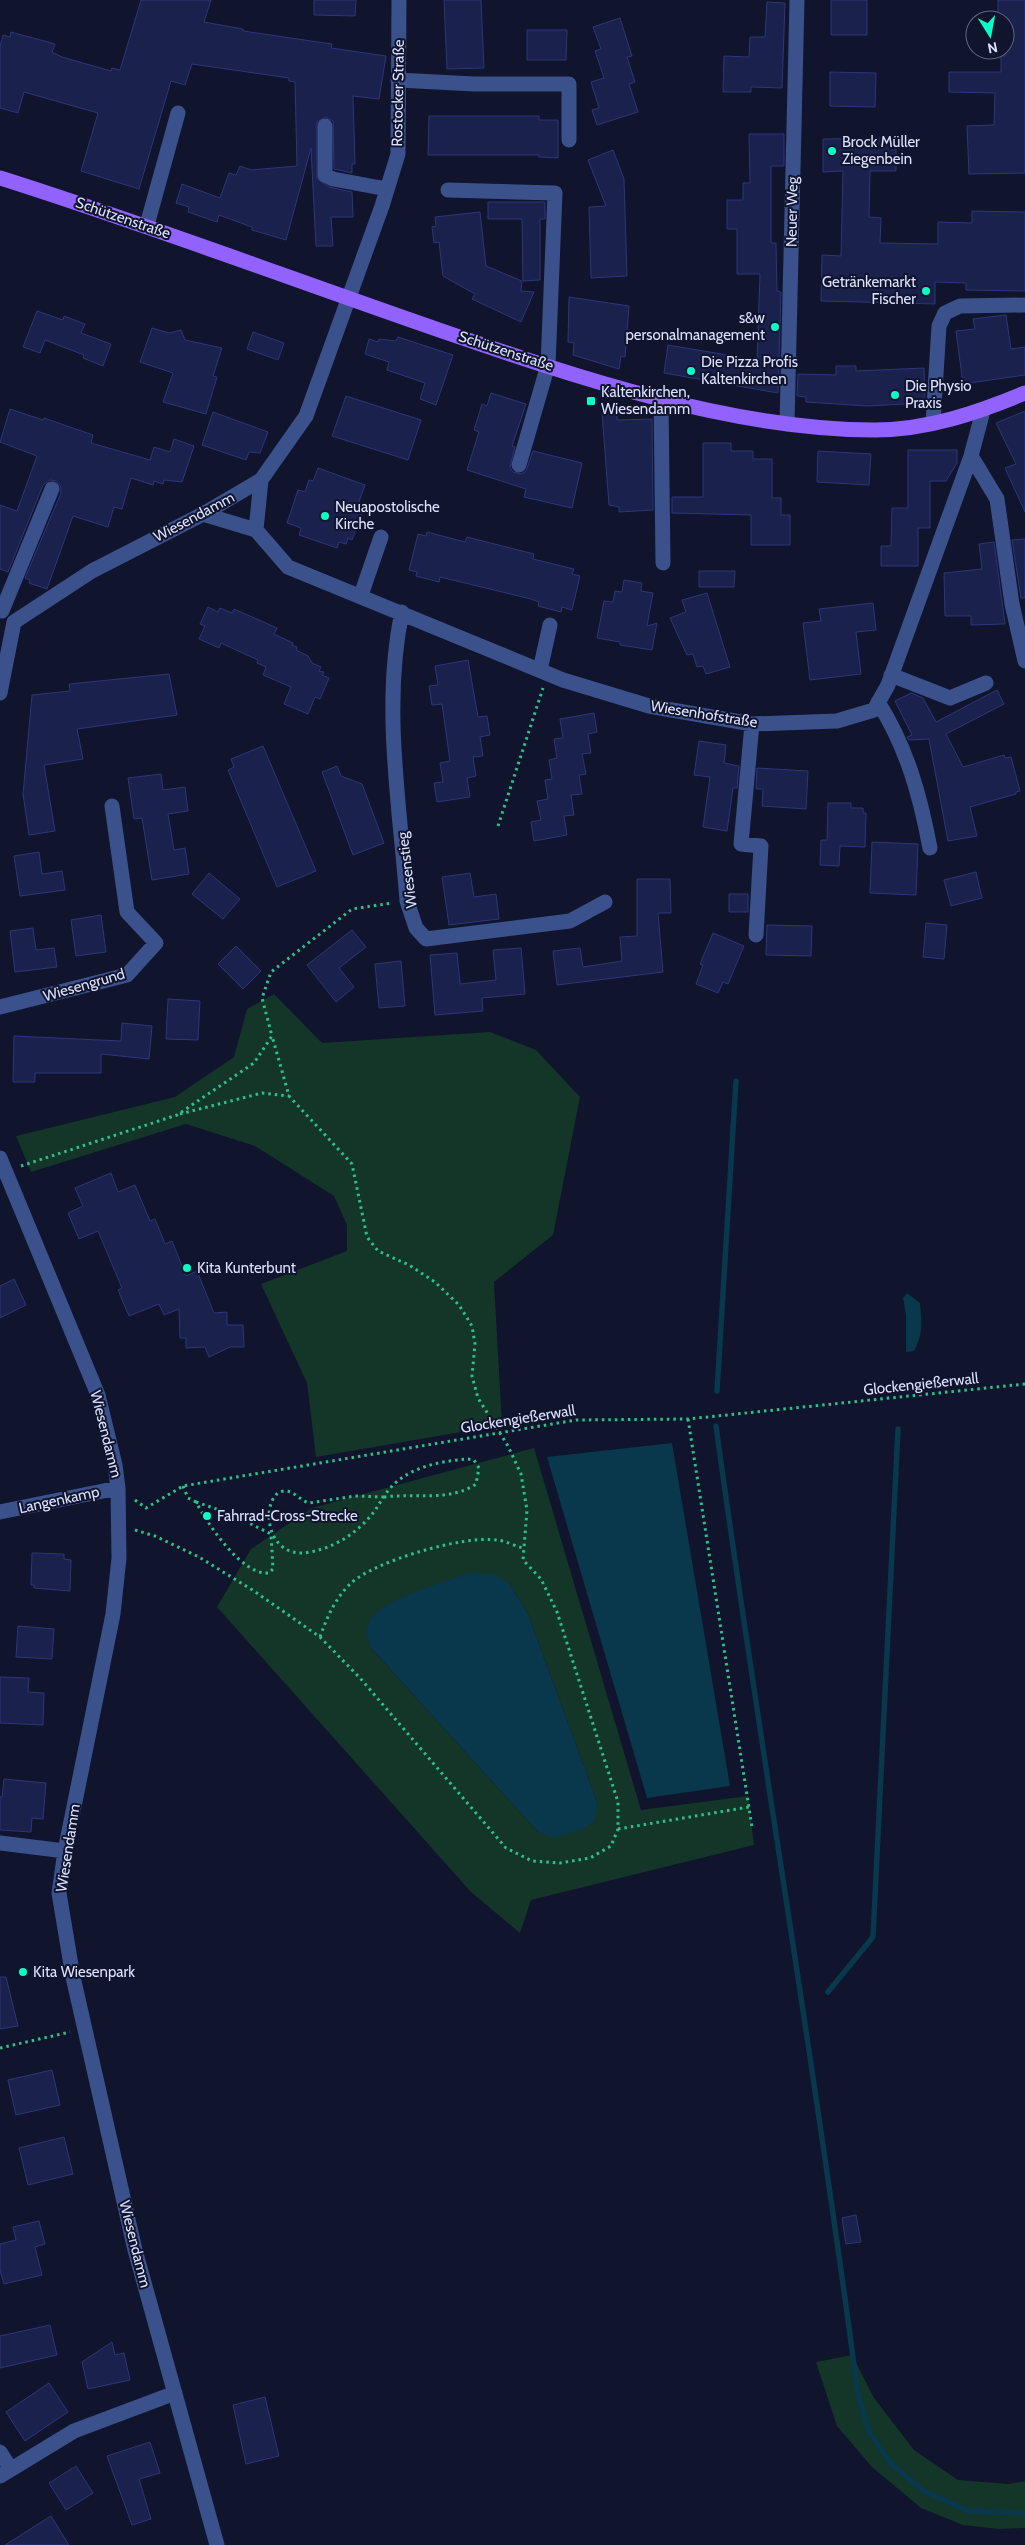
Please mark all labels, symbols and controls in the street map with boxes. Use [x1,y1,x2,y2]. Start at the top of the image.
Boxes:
north arrow [965,10,1015,60]
text: N [986,38,999,58]
street label: Rostocker Straße [388,39,408,147]
place label: Brock Müller Ziegenbein [842,133,920,168]
marker: Brock Müller Ziegenbein [826,145,838,157]
street label: Neuer Weg [782,176,802,247]
street label: Schützenstraße [73,193,173,243]
place label: Getränkemarkt Fischer [822,273,916,308]
marker: Getränkemarkt Fischer [920,285,932,297]
place label: s&w personalmanagement [625,309,765,344]
marker: s&w personalmanagement [769,321,781,333]
street label: Schützenstraße [456,327,556,375]
place label: Die Pizza Profis Kaltenkirchen [701,353,798,388]
marker: Die Pizza Profis Kaltenkirchen [685,365,697,377]
place label: Die Physio Praxis [905,377,972,412]
place label: Kaltenkirchen, Wiesendamm [601,383,690,418]
marker: Die Physio Praxis [889,389,901,401]
marker: Kaltenkirchen, Wiesendamm [585,395,597,407]
street label: Wiesendamm [150,488,238,546]
place label: Neuapostolische Kirche [335,498,440,533]
marker: Neuapostolische Kirche [319,510,331,522]
street label: Wiesenhofstraße [649,697,759,731]
street label: Wiesenstieg [393,830,421,909]
street label: Wiesengrund [41,965,127,1005]
place label: Kita Kunterbunt [197,1259,296,1277]
marker: Kita Kunterbunt [181,1262,193,1274]
street label: Glockengießerwall [862,1369,980,1399]
street label: Wiesendamm [86,1389,126,1479]
street label: Glockengießerwall [459,1401,577,1437]
street label: Langenkamp [17,1483,101,1517]
place label: Fahrrad-Cross-Strecke [217,1507,358,1525]
marker: Fahrrad-Cross-Strecke [201,1510,213,1522]
street label: Wiesendamm [52,1803,84,1893]
place label: Kita Wiesenpark [33,1963,135,1981]
marker: Kita Wiesenpark [17,1966,29,1978]
street label: Wiesendamm [115,2199,155,2289]

